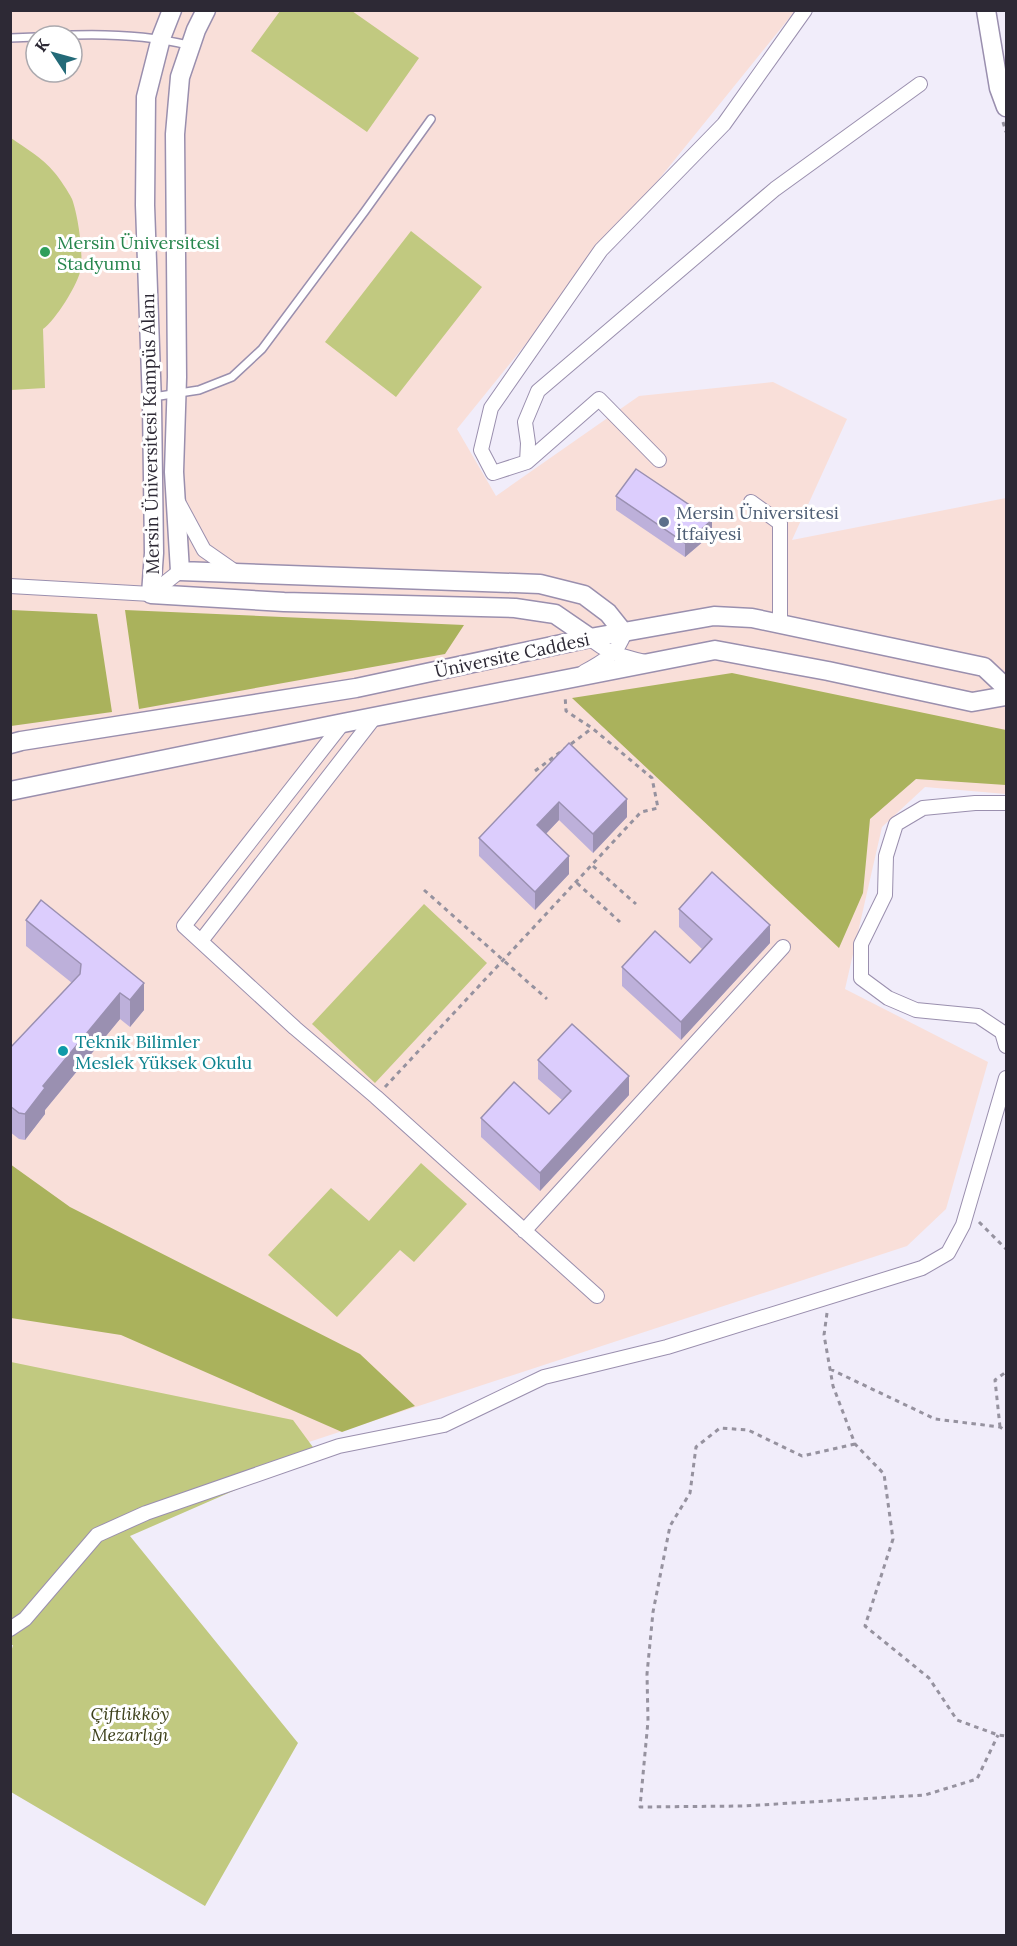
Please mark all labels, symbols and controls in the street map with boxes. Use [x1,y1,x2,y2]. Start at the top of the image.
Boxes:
north arrow [24,24,84,84]
text: K [30,34,54,56]
place label: Mersin Üniversitesi Stadyumu [57,231,220,275]
marker: Mersin Üniversitesi Stadyumu [38,245,52,259]
street label: Mersin Üniversitesi Kampüs Alanı [136,293,164,575]
place label: Mersin Üniversitesi İtfaiyesi [676,501,839,545]
marker: Mersin Üniversitesi İtfaiyesi [657,515,671,529]
street label: Üniversite Caddesi [432,627,592,683]
place label: Teknik Bilimler Meslek Yüksek Okulu [75,1030,253,1074]
marker: Teknik Bilimler Meslek Yüksek Okulu [56,1044,70,1058]
park label: Çiftlikköy Mezarlığı [91,1702,169,1746]

